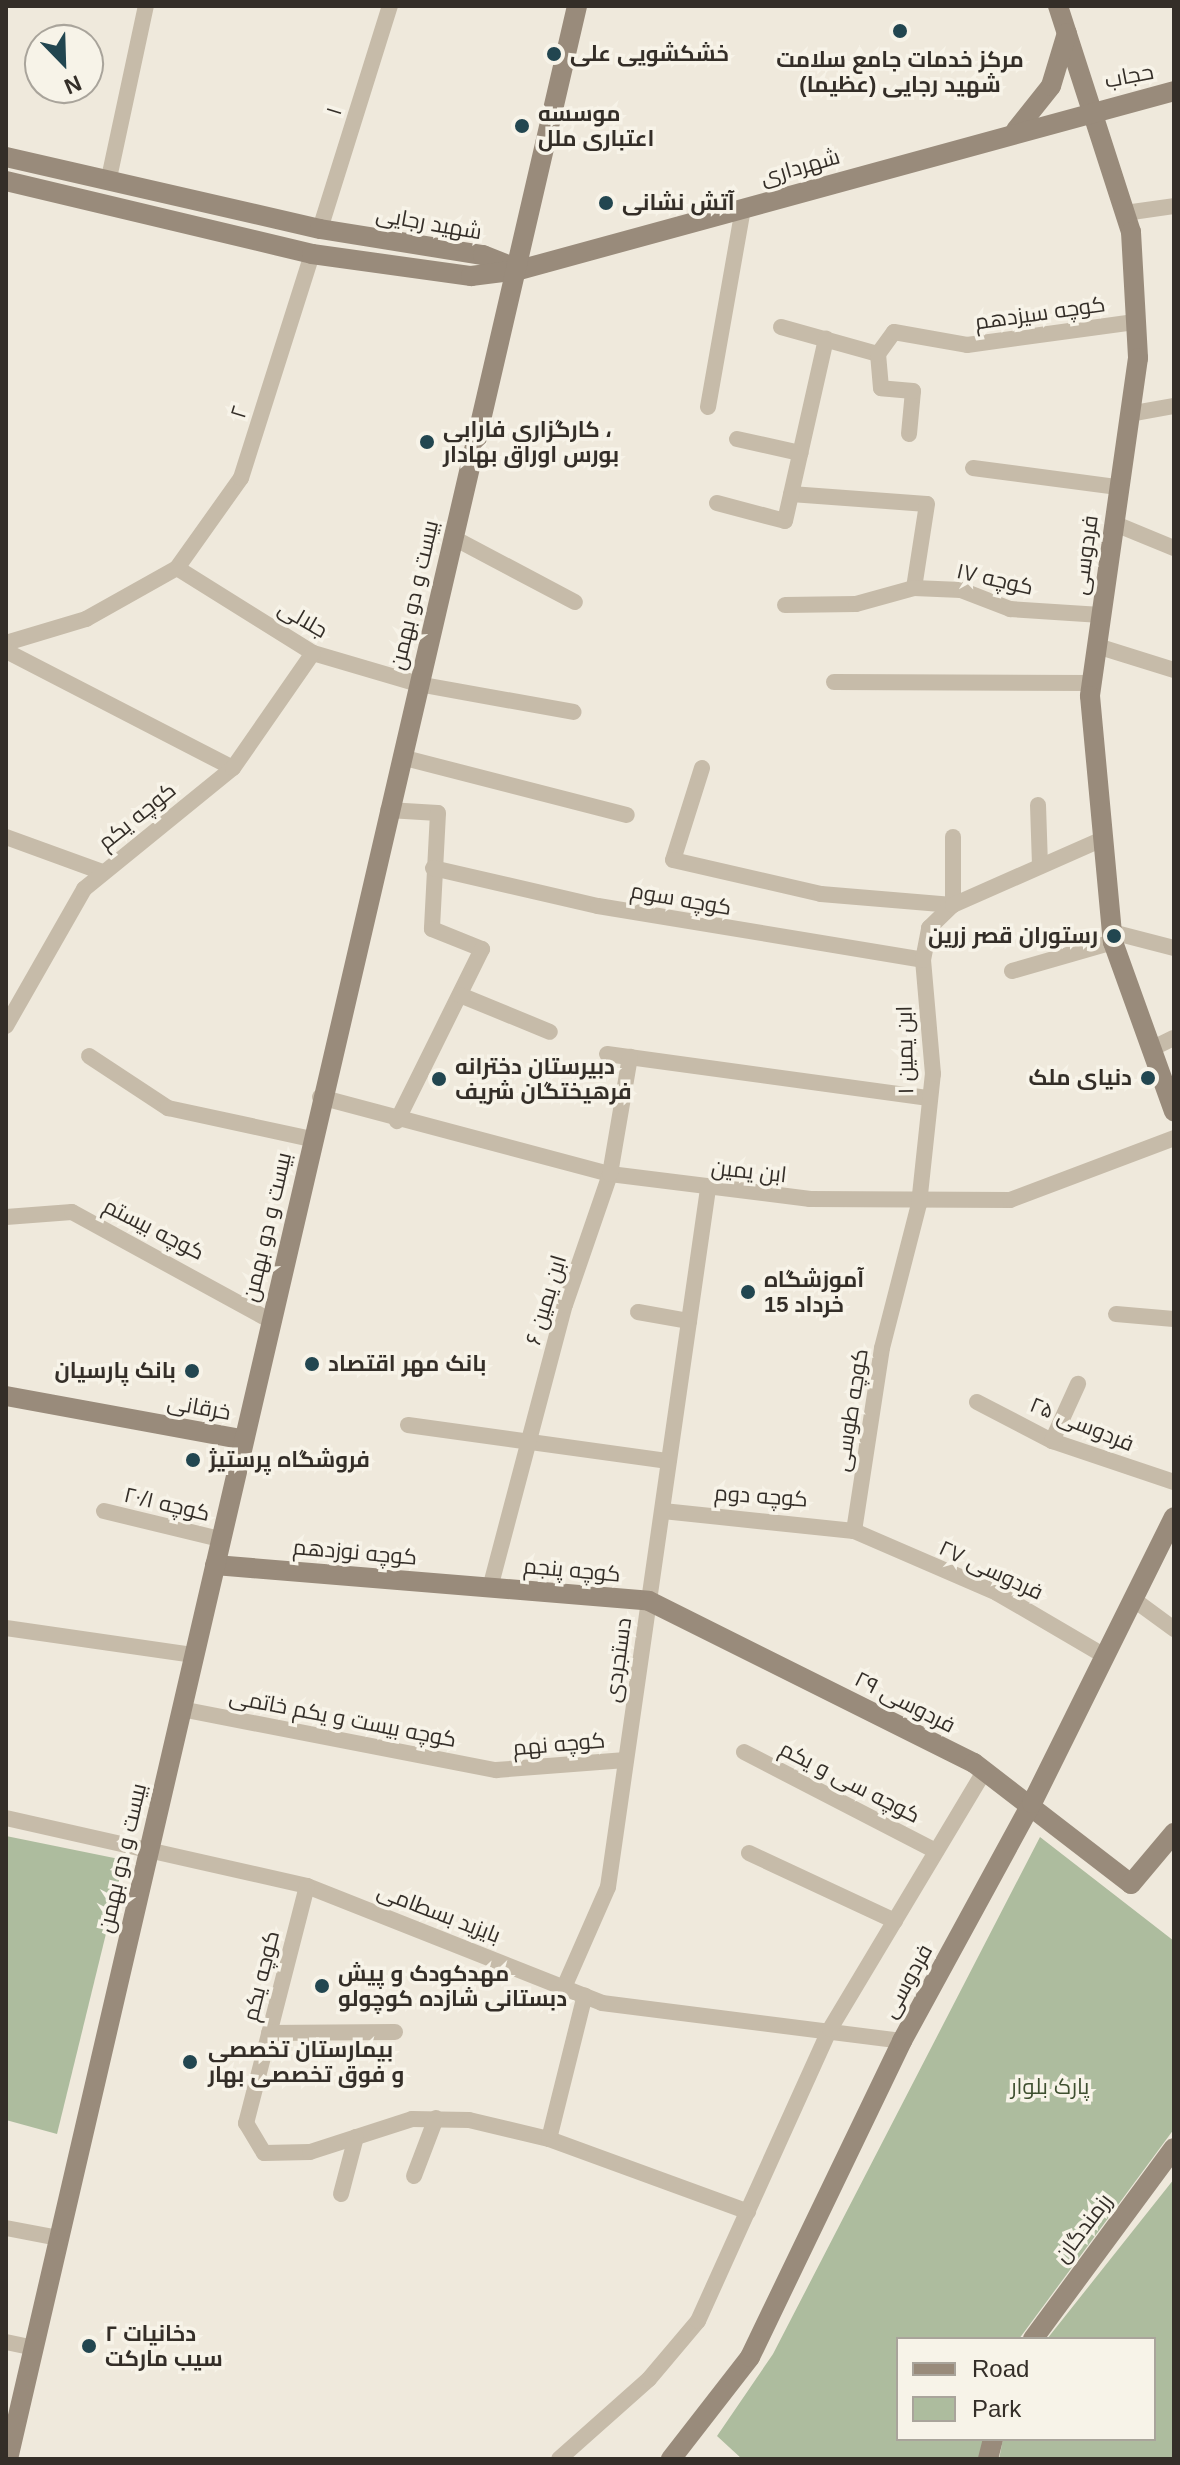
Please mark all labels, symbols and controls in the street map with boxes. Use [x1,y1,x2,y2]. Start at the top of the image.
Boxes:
marker: مرکز خدمات جامع سلامت شهید رجایی (عظیما) [889,20,911,42]
north arrow [24,24,104,104]
place label: خشکشویی علی [570,41,729,67]
marker: خشکشویی علی [545,45,563,63]
place label: مرکز خدمات جامع سلامت شهید رجایی (عظیما) [776,46,1024,98]
street label: حجاب [1102,58,1156,94]
text: N [61,70,85,99]
place label: موسسه اعتباری ملل [538,100,654,152]
street label: ۱ [320,104,348,118]
marker: موسسه اعتباری ملل [513,117,531,135]
street label: شهرداری [757,143,843,191]
place label: آتش نشانی [622,190,735,216]
marker: آتش نشانی [597,194,615,212]
street label: شهید رجایی [374,201,484,245]
street label: کوچه سیزدهم [973,291,1107,335]
street label: ۲ [225,403,253,421]
place label: کارگزاری فارابی ، بورس اوراق بهادار [443,416,619,468]
marker: کارگزاری فارابی ، بورس اوراق بهادار [418,433,436,451]
street label: فردوسی [1066,513,1104,597]
street label: بیست و دو بهمن [384,518,444,672]
street label: ۱۷ کوچه [954,557,1036,601]
street label: جلالی [274,594,332,644]
street label: کوچه یکم [93,777,181,855]
street label: کوچه سوم [628,877,734,921]
place label: رستوران قصر زرین [928,923,1098,949]
marker: رستوران قصر زرین [1105,927,1123,945]
street label: ابن یمین ۱ [891,1005,919,1095]
place label: دبیرستان دخترانه فرهیختگان شریف [455,1053,632,1104]
place label: دنیای ملک [1028,1065,1132,1091]
marker: دنیای ملک [1139,1069,1157,1087]
marker: دبیرستان دخترانه فرهیختگان شریف [430,1070,448,1088]
street label: بیست و دو بهمن [237,1150,297,1304]
street label: ابن یمین [710,1154,788,1188]
street label: کوچه بیستم [99,1192,209,1266]
street label: ابن یمین ۶ [520,1252,572,1348]
place label: آموزشگاه 15 خرداد [764,1266,864,1318]
marker: آموزشگاه 15 خرداد [739,1283,757,1301]
street label: کوچه طوسی [828,1347,874,1473]
place label: بانک مهر اقتصاد [328,1351,486,1377]
marker: بانک مهر اقتصاد [303,1355,321,1373]
place label: بانک پارسیان [54,1358,176,1384]
marker: بانک پارسیان [183,1362,201,1380]
street label: خرقانی [165,1388,233,1426]
street label: فردوسی ۲۵ [1026,1391,1138,1457]
place label: فروشگاه پرستيژ [209,1447,370,1473]
marker: فروشگاه پرستيژ [184,1451,202,1469]
street label: کوچه دوم [713,1480,809,1512]
street label: کوچه ۲۰/۱ [121,1481,213,1527]
street label: کوچه نوزدهم [292,1533,418,1571]
street label: فردوسی ۲۷ [935,1534,1047,1606]
street label: کوچه پنجم [522,1553,622,1587]
street label: دستجردی [599,1616,637,1704]
street label: فردوسی ۲۹ [850,1665,960,1739]
street label: کوچه بیست و یکم خاتمی [227,1683,459,1753]
street label: کوچه نهم [512,1727,606,1761]
street label: کوچه سی و یکم [775,1735,925,1829]
street label: بیست و دو بهمن [92,1781,152,1935]
street label: بایزید بسطامی [374,1877,504,1949]
street label: کوچه یکم [237,1928,285,2024]
street label: فردوسی [876,1940,938,2022]
place label: مهدکودک و پیش دبستانی شازده کوچولو [338,1960,567,2012]
marker: مهدکودک و پیش دبستانی شازده کوچولو [313,1977,331,1995]
place label: بیمارستان تخصصی و فوق تخصصی بهار [208,2036,404,2088]
marker: بیمارستان تخصصی و فوق تخصصی بهار [179,2051,201,2073]
park label: پارک بلوار [1011,2074,1089,2100]
street label: رزمندگان [1048,2188,1118,2268]
place label: دخانیات ۲ سیب مارکت [105,2320,223,2372]
marker: دخانیات ۲ سیب مارکت [80,2337,98,2355]
legend [896,2337,1156,2441]
text: Road [972,2355,1029,2382]
text: Park [972,2395,1021,2422]

